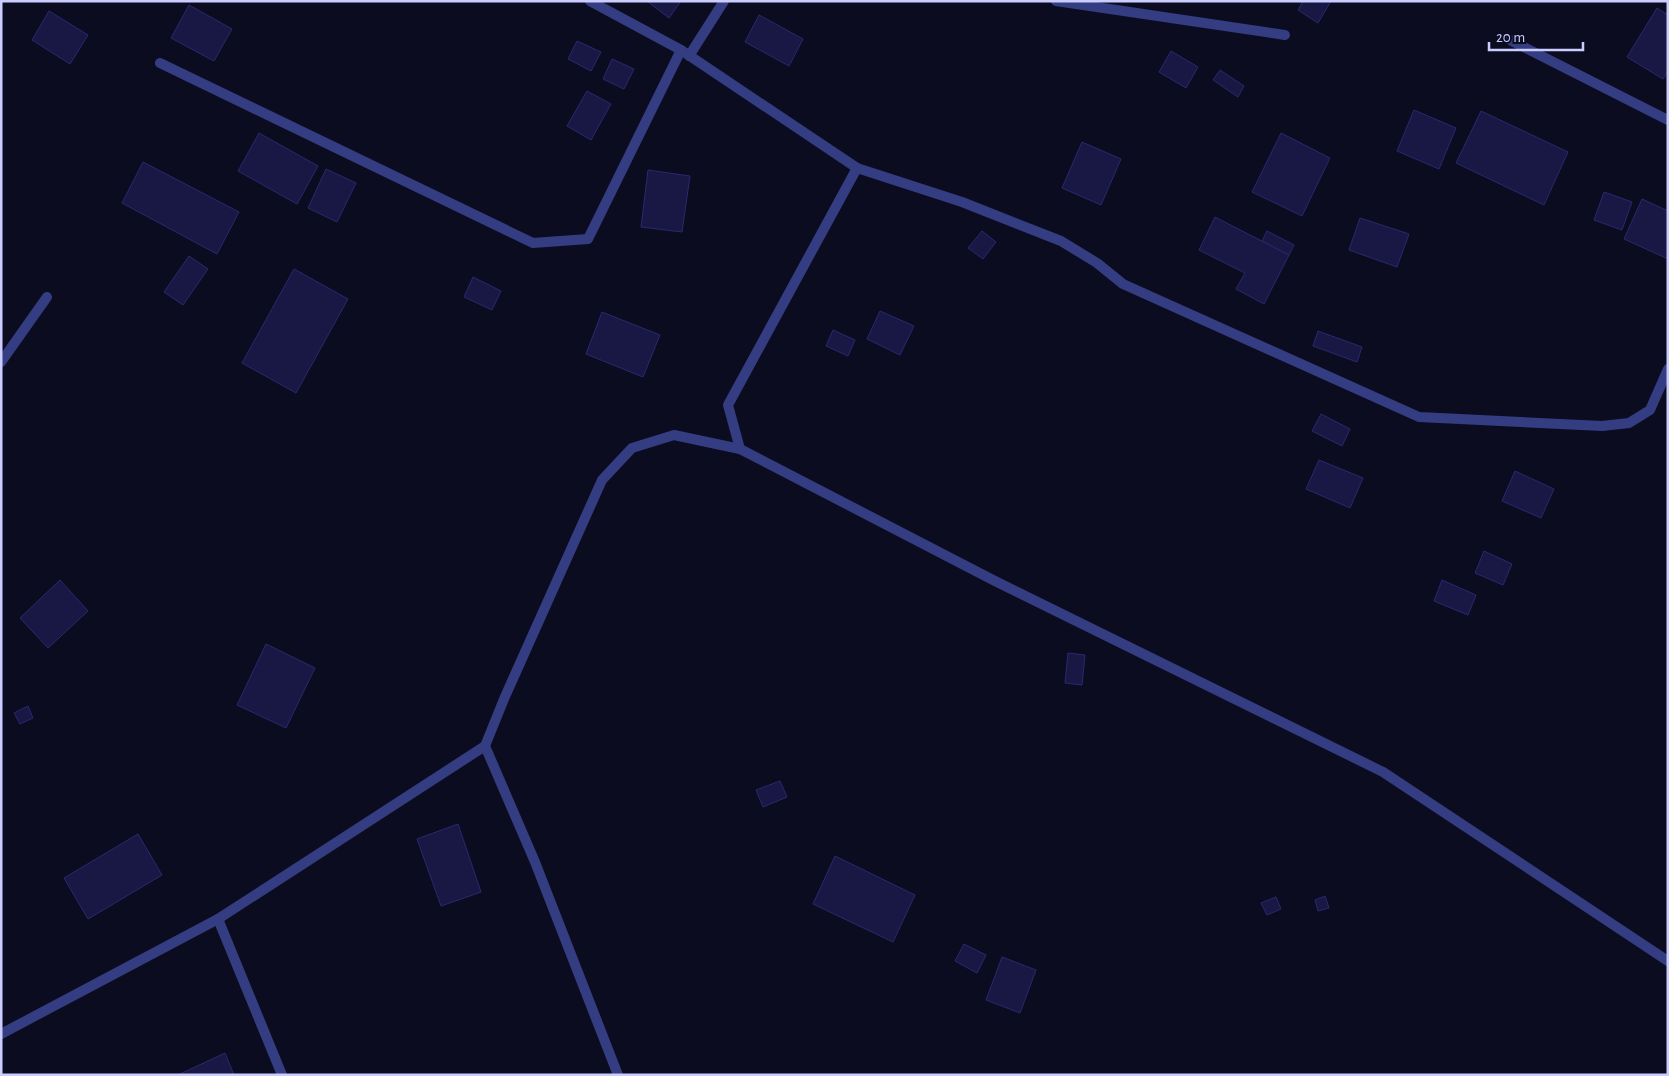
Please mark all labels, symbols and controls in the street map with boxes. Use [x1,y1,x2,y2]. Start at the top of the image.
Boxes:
scale bar [1489,20,1583,52]
text: 20 m [1496,30,1525,45]

